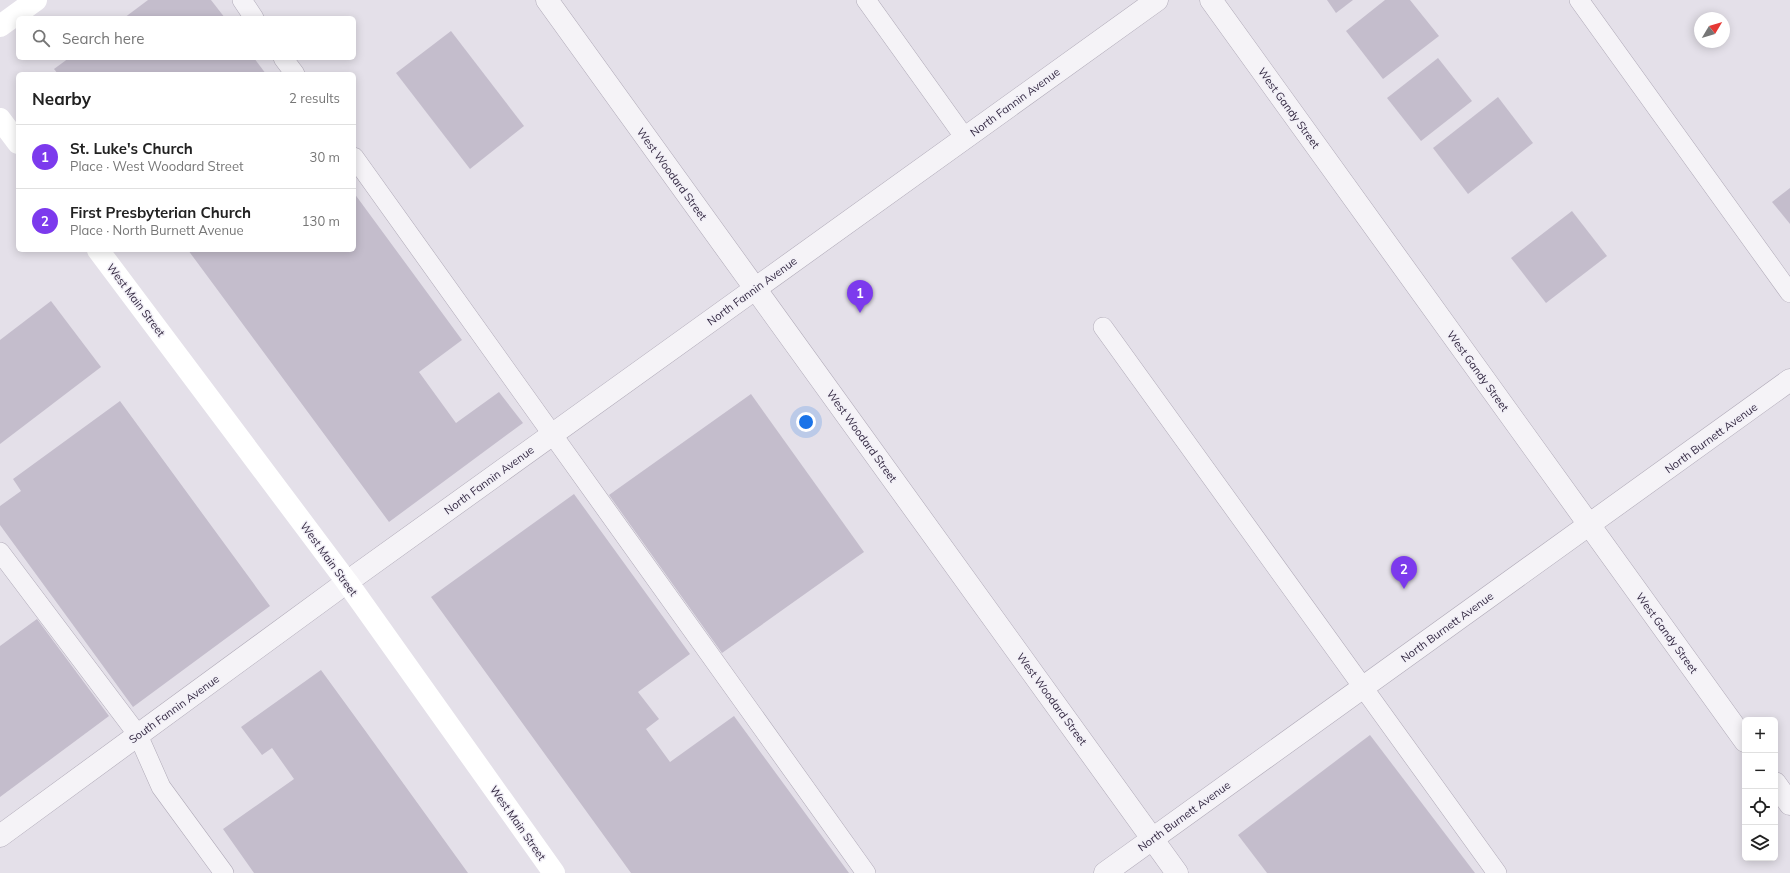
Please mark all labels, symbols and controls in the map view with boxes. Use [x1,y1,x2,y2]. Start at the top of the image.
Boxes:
north arrow [1694,12,1730,48]
search box [16,16,356,60]
icon: search [30,27,52,49]
text: Search here [62,29,144,48]
street label: North Fannin Avenue [967,65,1063,139]
street label: West Gandy Street [1255,65,1323,151]
text: Nearby [32,88,91,109]
text: 2 results [289,90,340,106]
street label: West Woodard Street [634,125,710,223]
text: St. Luke's Church [70,139,193,158]
text: 1 [41,149,49,165]
text: 30 m [310,149,340,165]
text: Place · West Woodard Street [70,158,244,174]
text: First Presbyterian Church [70,203,251,222]
text: 2 [41,213,49,229]
text: 130 m [302,213,340,229]
text: Place · North Burnett Avenue [70,222,244,238]
street label: North Fannin Avenue [704,254,800,328]
street label: West Main Street [104,261,168,340]
pin: 1 [847,280,873,313]
street label: West Gandy Street [1444,328,1512,414]
street label: West Woodard Street [824,387,900,485]
street label: North Burnett Avenue [1662,400,1760,476]
your location [796,412,816,432]
street label: North Fannin Avenue [441,443,537,517]
street label: West Main Street [297,519,361,599]
pin: 2 [1391,556,1417,589]
street label: North Burnett Avenue [1398,589,1496,665]
street label: West Gandy Street [1633,590,1701,676]
street label: West Woodard Street [1014,650,1090,748]
street label: South Fannin Avenue [126,671,222,747]
map controls [1742,717,1778,861]
button: + [1742,717,1778,753]
button: − [1742,753,1778,789]
street label: North Burnett Avenue [1135,778,1233,854]
street label: West Main Street [487,783,549,863]
button: locate [1742,789,1778,825]
button: layers [1742,825,1778,861]

